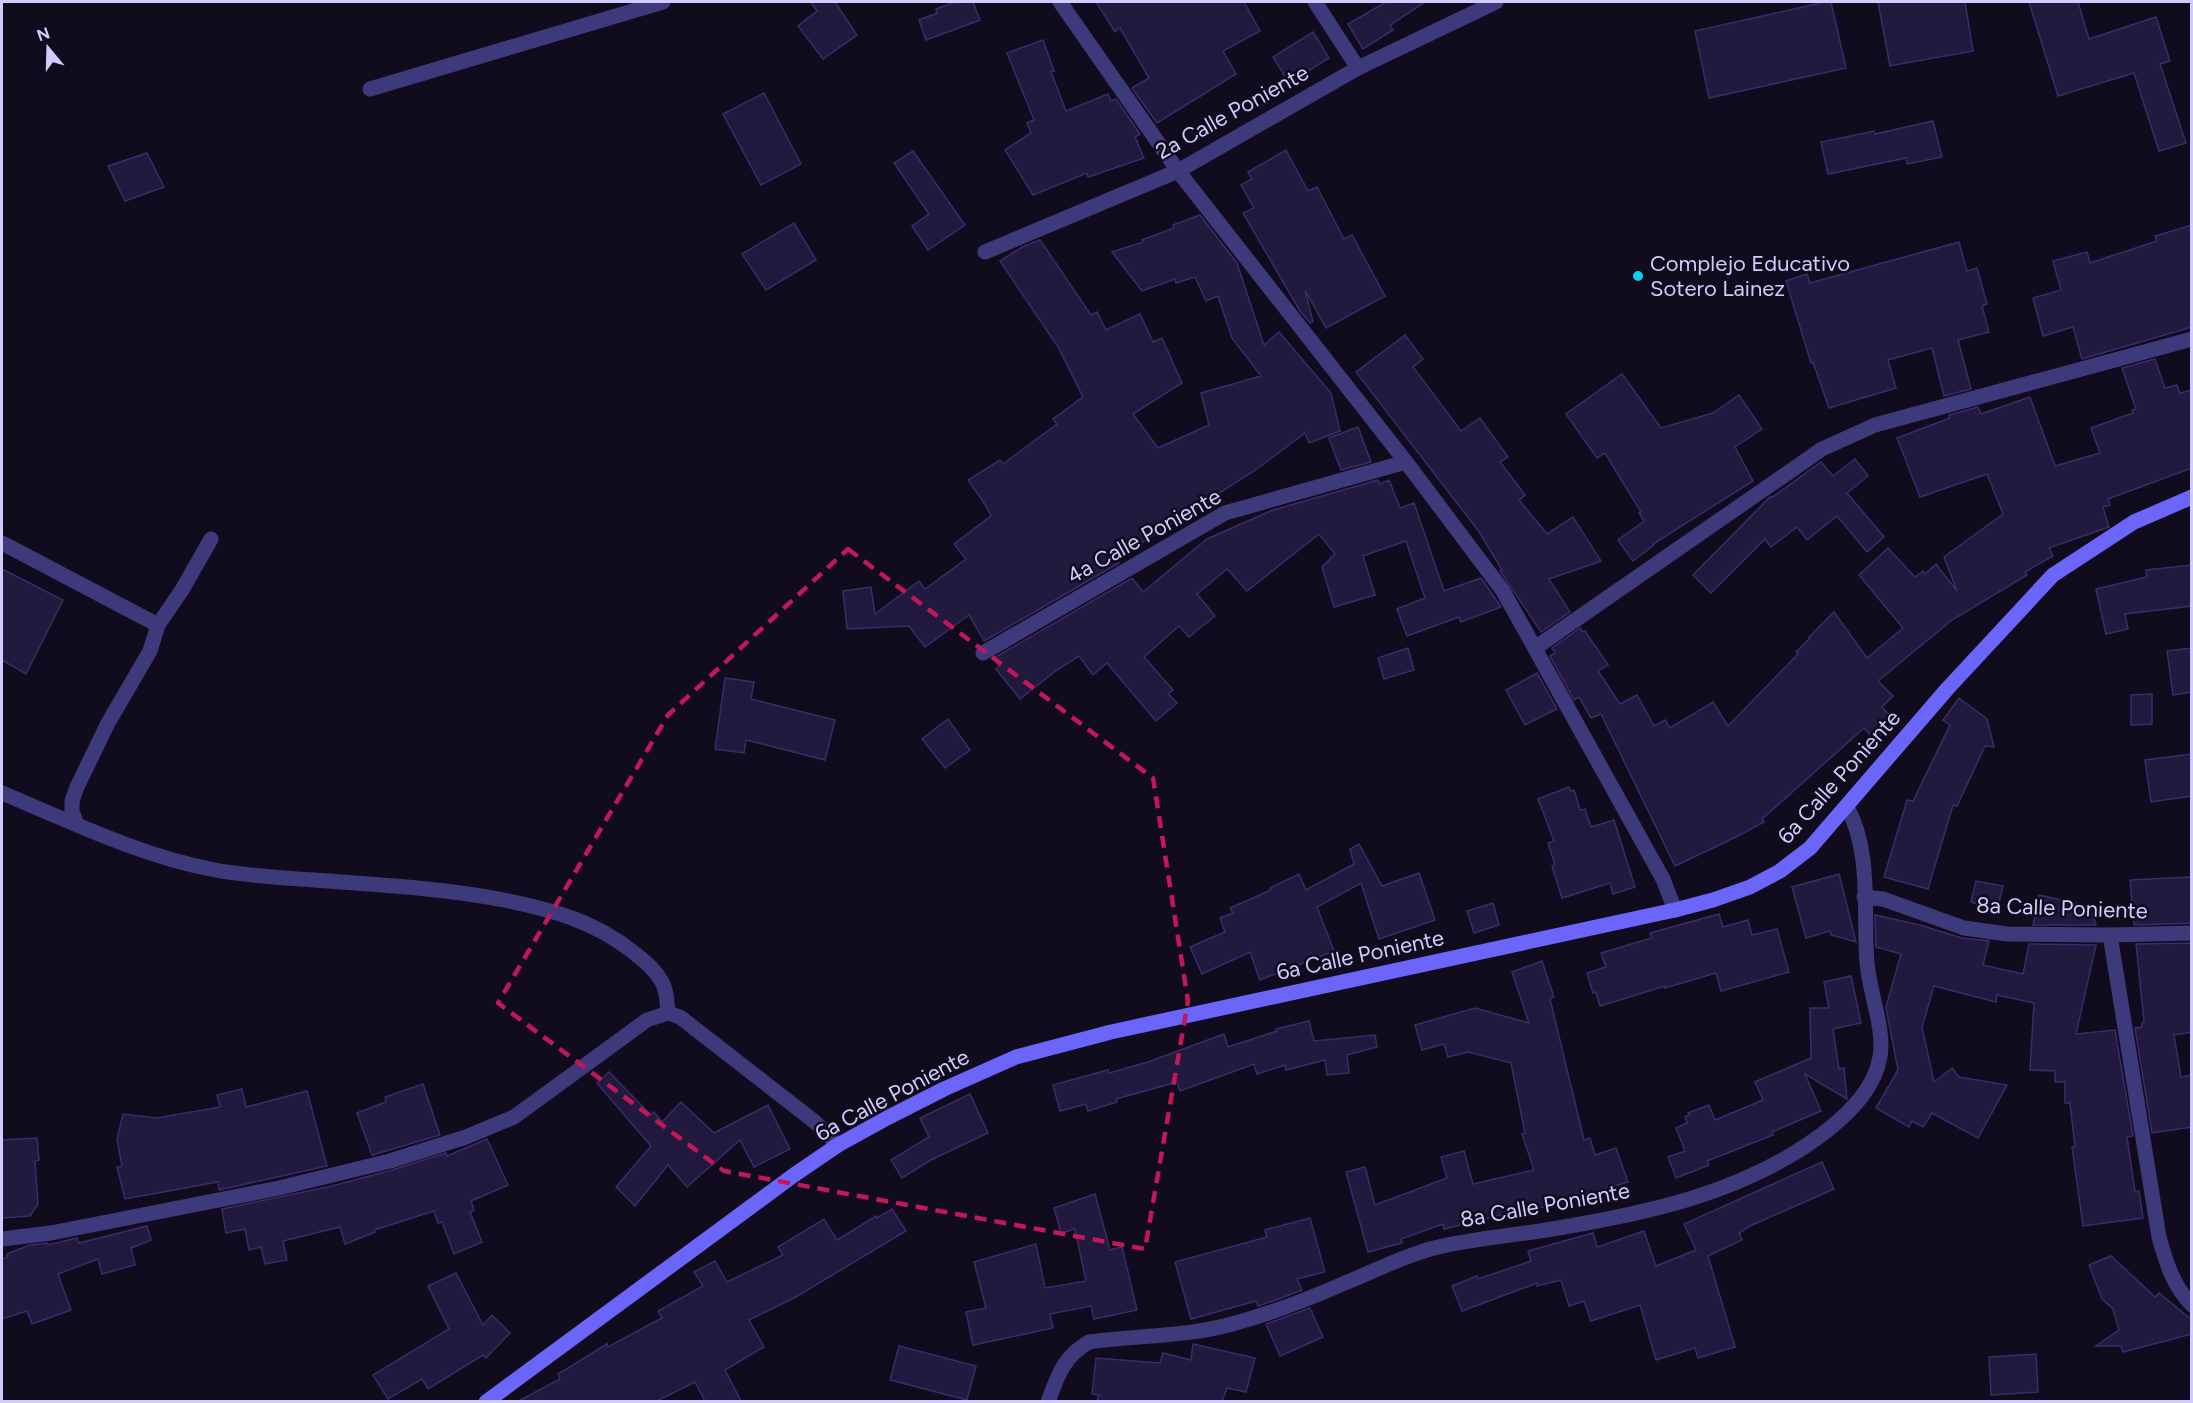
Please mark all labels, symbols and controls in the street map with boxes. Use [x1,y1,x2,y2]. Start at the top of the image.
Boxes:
north arrow [18,18,78,78]
text: N [34,23,52,45]
street label: 2a Calle Poniente [1151,59,1313,165]
place label: Complejo Educativo Sotero Lainez [1650,250,1850,302]
marker: Complejo Educativo Sotero Lainez [1631,269,1645,283]
street label: 4a Calle Poniente [1062,483,1226,589]
street label: 6a Calle Poniente [1772,705,1906,849]
street label: 8a Calle Poniente [1976,892,2148,924]
street label: 6a Calle Poniente [1274,924,1446,986]
street label: 6a Calle Poniente [810,1043,974,1147]
street label: 8a Calle Poniente [1458,1177,1632,1233]

